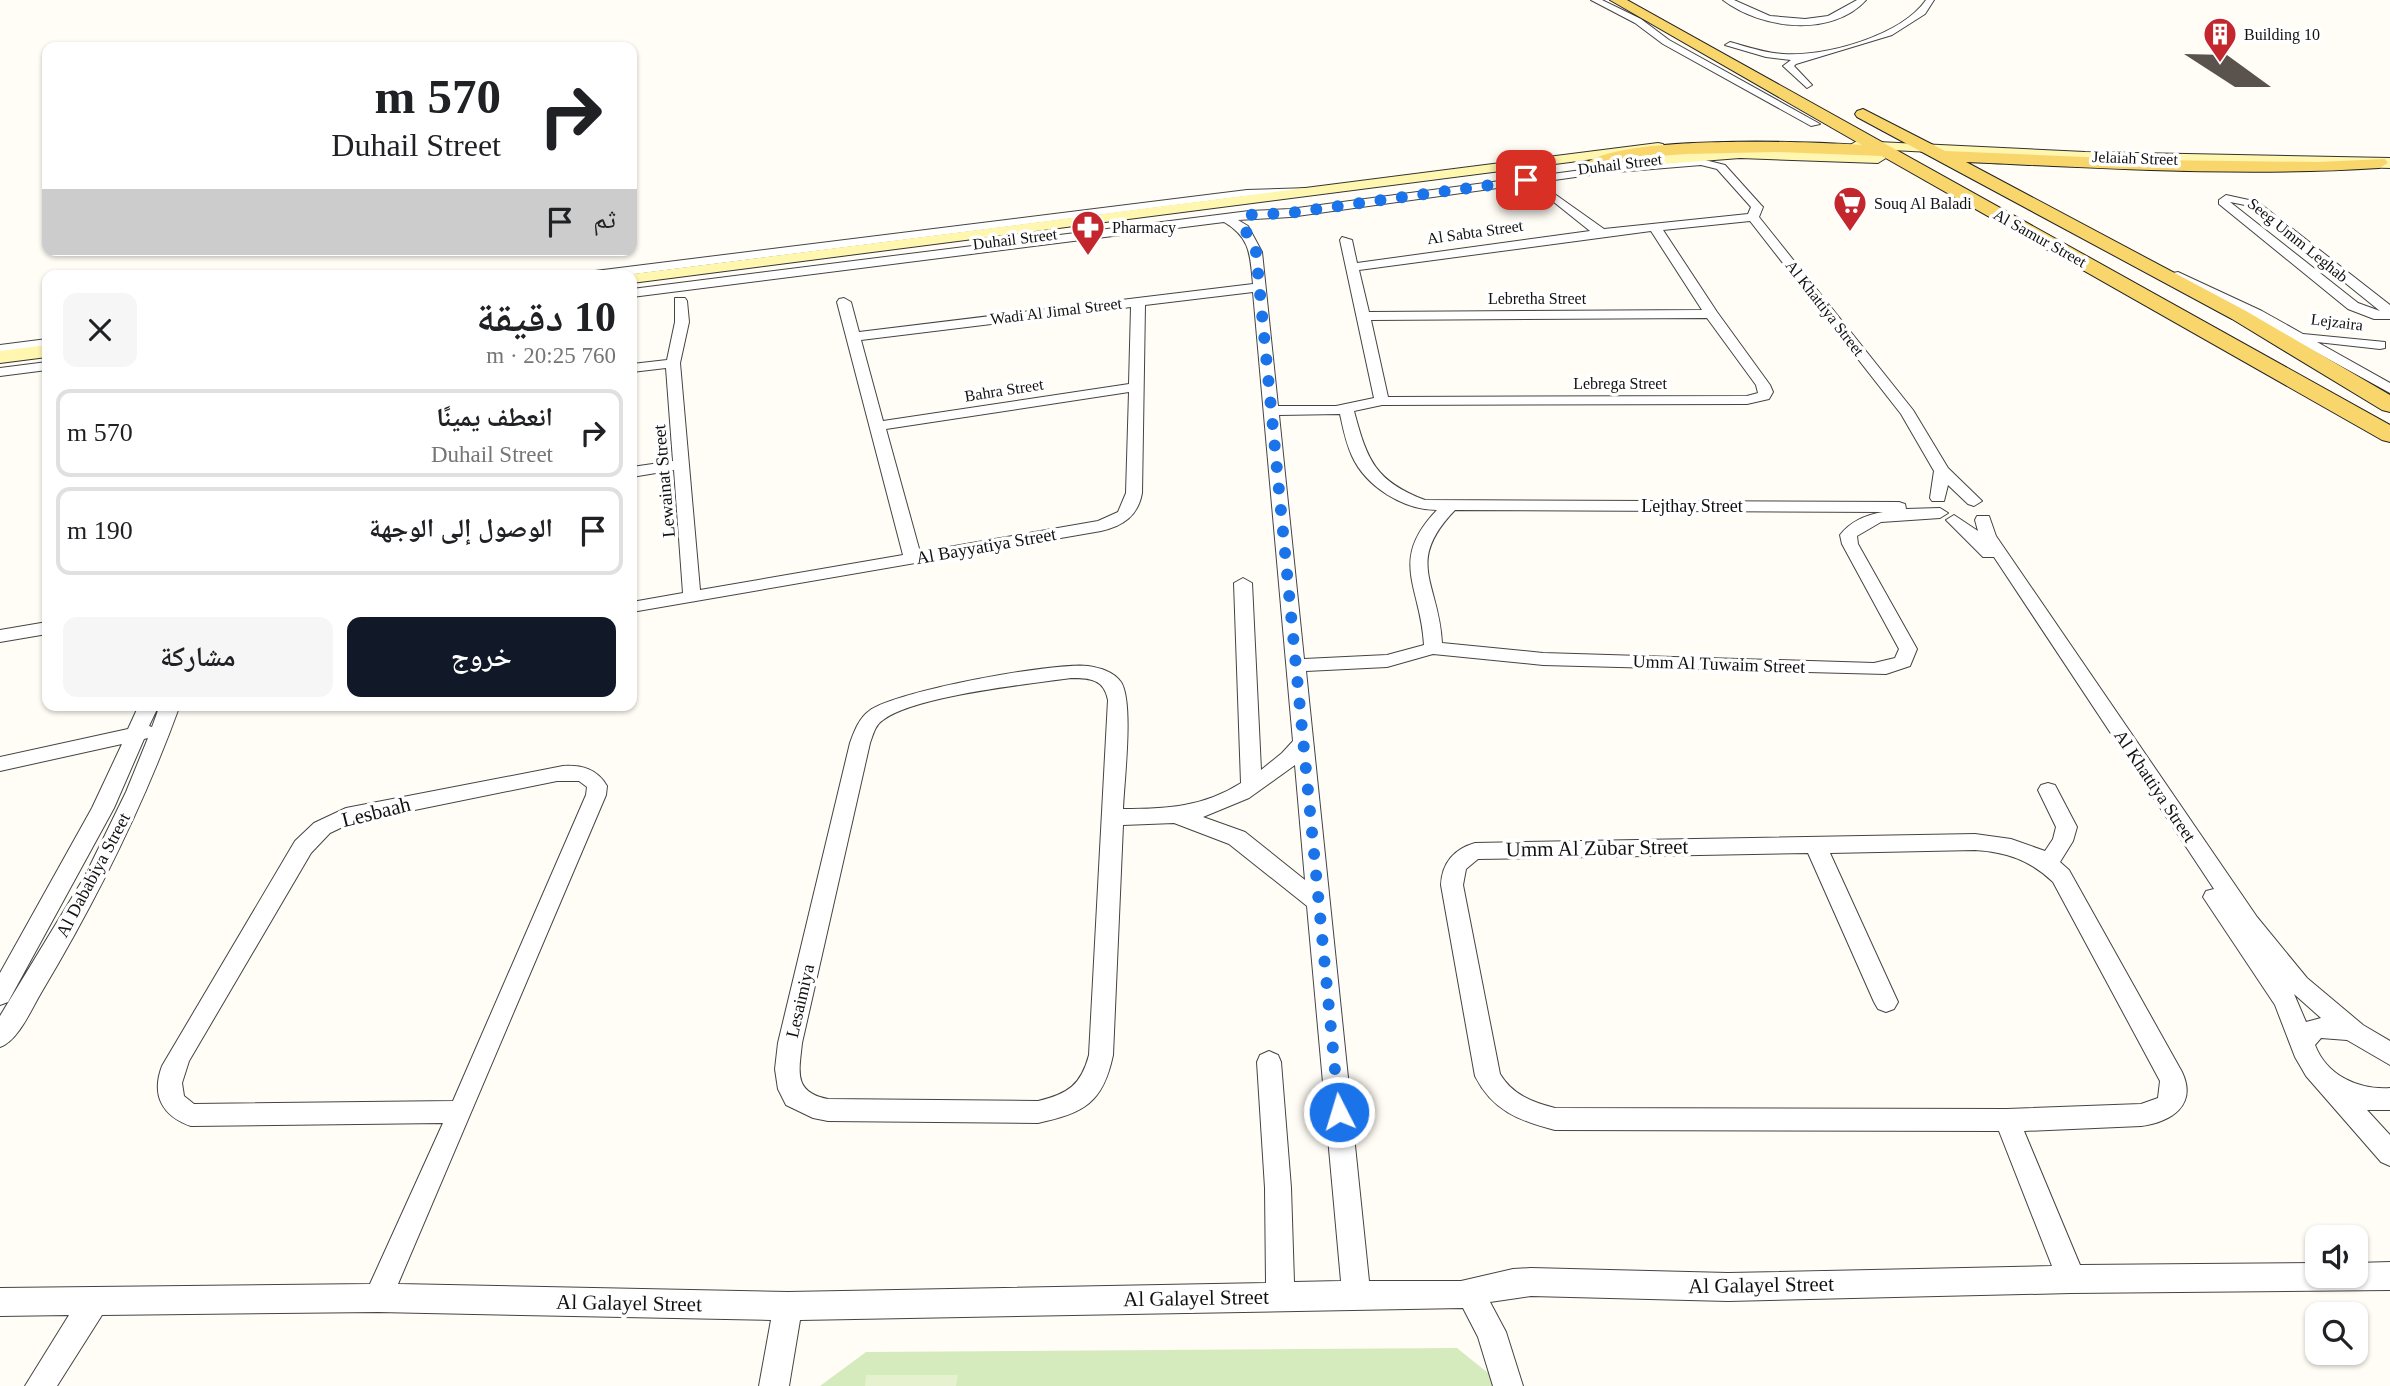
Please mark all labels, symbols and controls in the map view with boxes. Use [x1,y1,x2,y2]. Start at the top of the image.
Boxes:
building icon: Building 10 [2201,15,2239,64]
place label: Building 10 [2244,26,2320,44]
text: 570 m [374,69,501,124]
icon: right [525,70,616,161]
text: Duhail Street [331,127,501,163]
street label: Jelaiah Street [2092,148,2179,168]
pin [1496,150,1556,210]
street label: Duhail Street [1577,150,1664,178]
icon: arrive [1507,161,1545,199]
supermarket icon: Souq Al Baladi [1831,184,1869,233]
place label: Souq Al Baladi [1874,195,1972,213]
street label: Seeg Umm Leghab [2244,195,2351,286]
icon: arrive [541,203,579,241]
text: ثم [593,205,616,234]
street label: Al Samur Street [1991,206,2090,271]
pharmacy icon: Pharmacy [1069,208,1107,257]
street label: Al Sabta Street [1426,217,1525,247]
place label: Pharmacy [1112,219,1176,237]
street label: Duhail Street [972,225,1059,253]
street label: Al Khattiya Street [1782,257,1868,360]
street label: Lebretha Street [1488,290,1587,307]
button: close [63,293,137,367]
text: 10 دقيقة [476,294,616,340]
street label: Wadi Al Jimal Street [989,294,1123,328]
street label: Lejzaira [2310,310,2364,335]
text: 760 m · 20:25 [486,343,616,368]
street label: Bahra Street [963,375,1045,405]
street label: Lebrega Street [1573,375,1667,393]
text: انعطف يمينًا [436,403,553,432]
icon: right [574,414,612,452]
text: 570 m [67,418,133,447]
street label: Lewainat Street [649,424,679,538]
text: Duhail Street [431,442,553,467]
street label: Lejthay Street [1641,496,1743,516]
icon: arrive [574,512,612,550]
text: الوصول إلى الوجهة [369,514,553,543]
text: 190 m [67,516,133,545]
street label: Al Bayyatiya Street [914,524,1058,568]
button: مشاركة [63,617,333,697]
button: خروج [347,617,616,697]
street label: Umm Al Tuwaim Street [1632,651,1806,677]
street label: Al Khattiya Street [2110,726,2200,846]
street label: Lesbaah [339,792,413,832]
street label: Al Dababiya Street [52,809,134,941]
street label: Umm Al Zubar Street [1506,834,1689,862]
street label: Lesaimiya [782,962,818,1040]
position arrow [1302,1075,1376,1149]
map controls [2305,1225,2368,1365]
button: sound [2305,1225,2368,1288]
street label: Al Galayel Street [1688,1272,1834,1298]
street label: Al Galayel Street [1123,1285,1269,1311]
street label: Al Galayel Street [556,1290,702,1316]
button: search [2305,1302,2368,1365]

